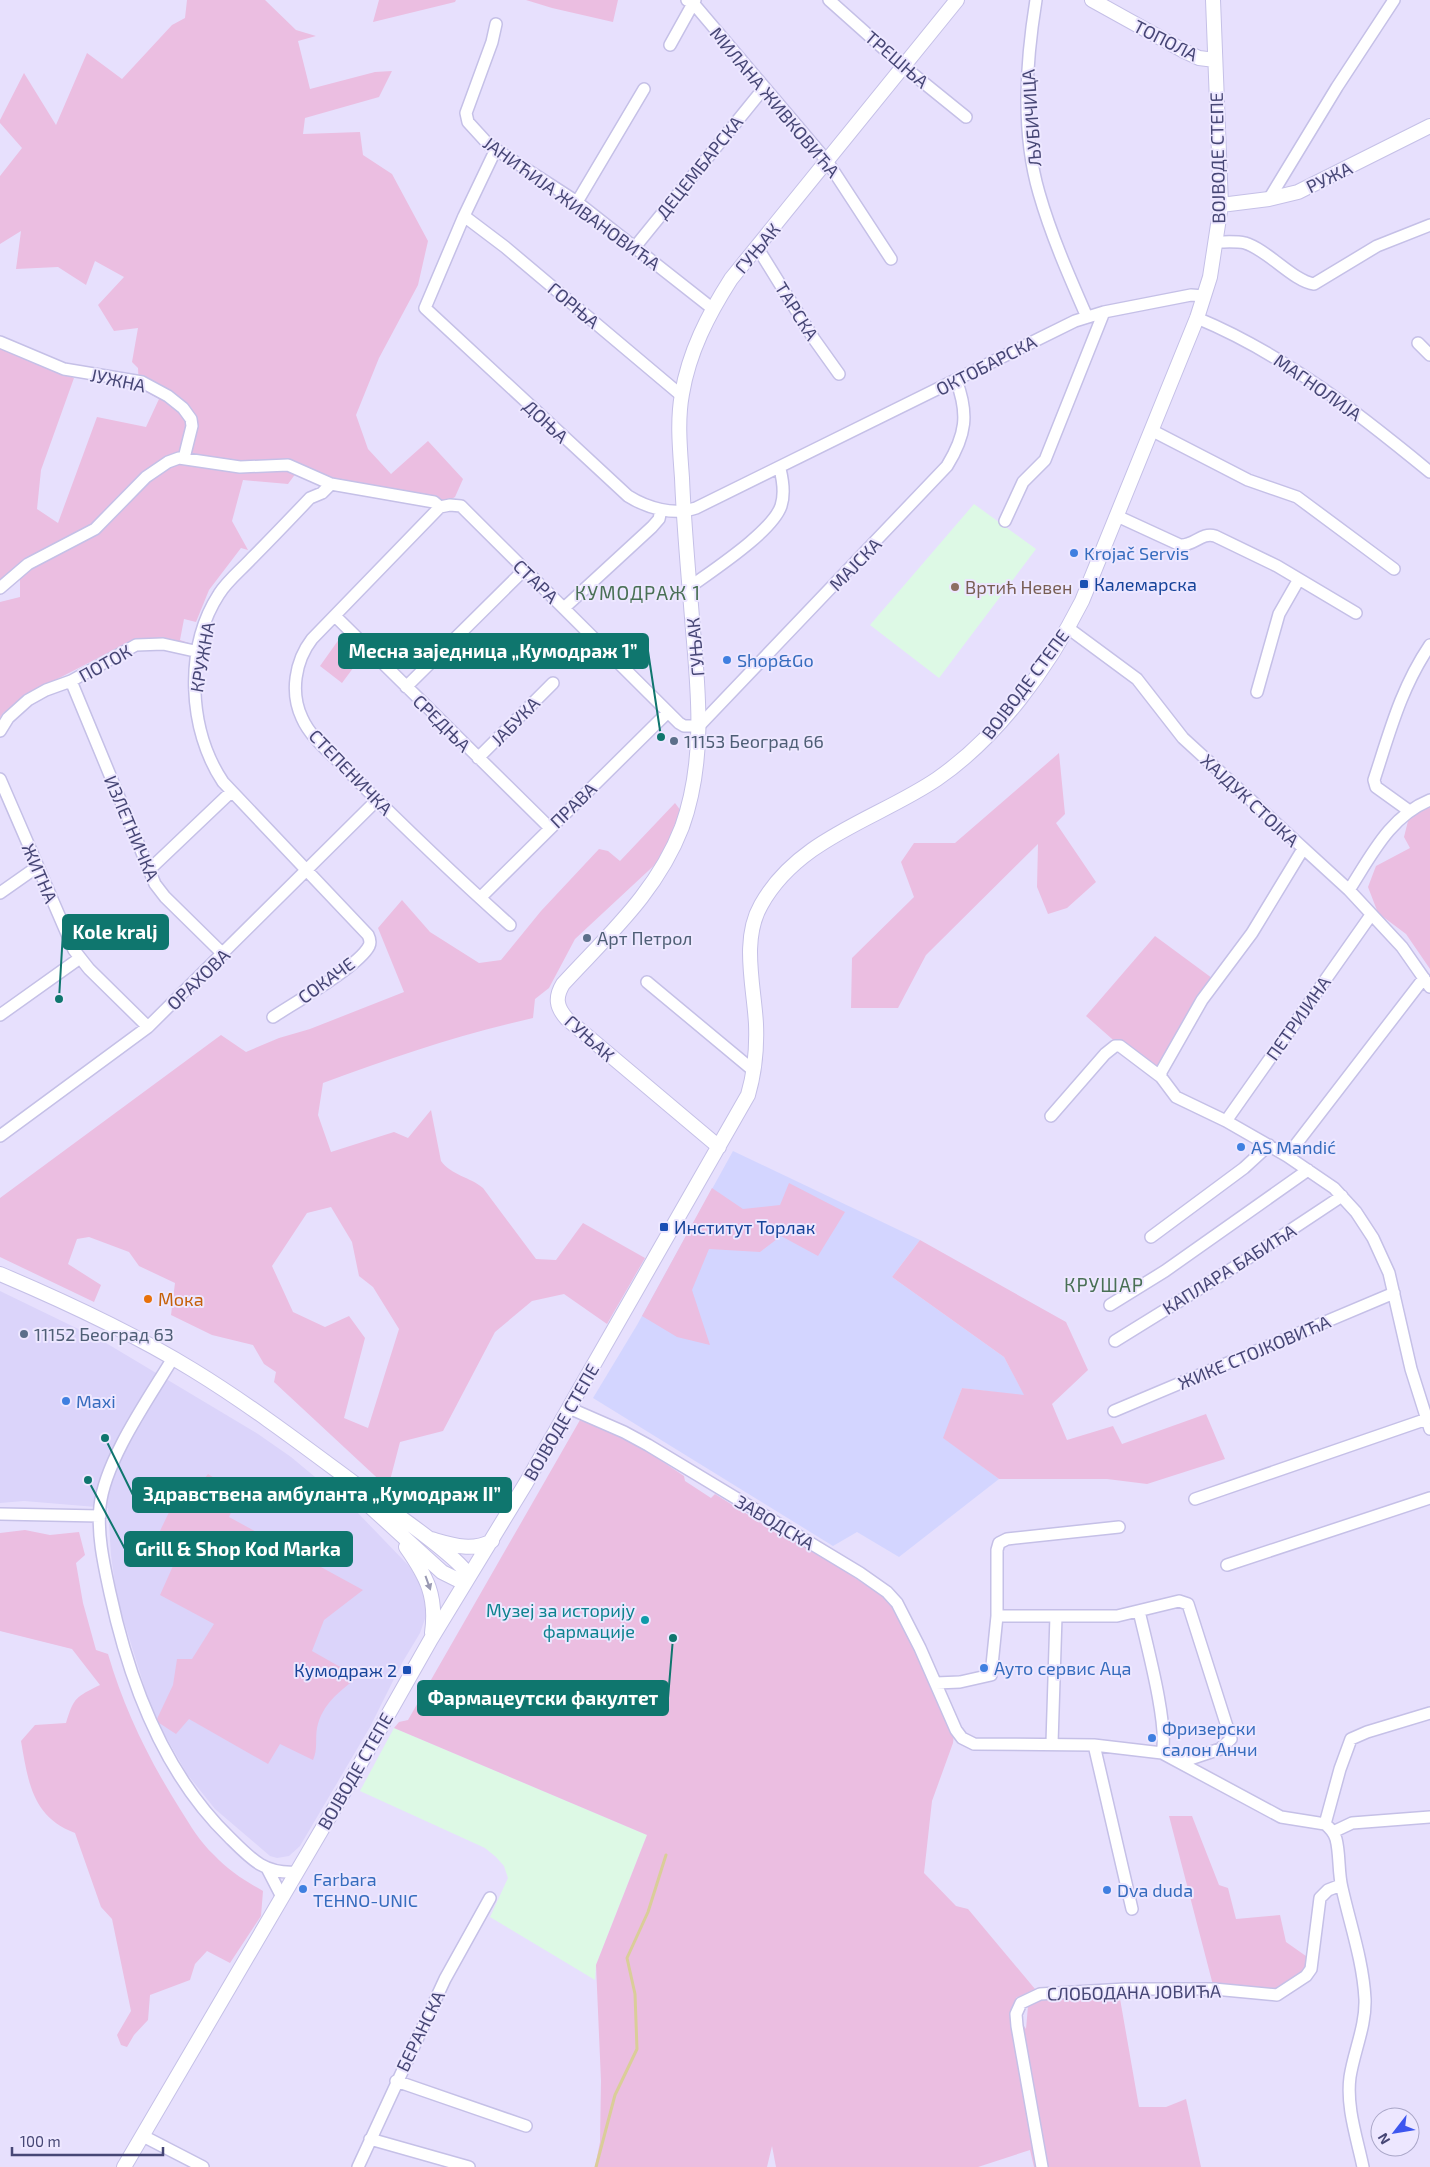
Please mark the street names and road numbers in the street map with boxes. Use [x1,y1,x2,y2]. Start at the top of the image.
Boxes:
street label: ТОПОЛА [1130,15,1202,66]
street label: МИЛАНА ЖИВКОВИЋА [706,22,845,182]
street label: ТРЕШЊА [861,26,934,93]
street label: ЉУБИЧИЦА [1017,68,1045,168]
street label: ВОЈВОДЕ СТЕПЕ [1205,92,1229,224]
street label: ДЕЦЕМБАРСКА [651,111,748,223]
street label: ЈАНИЋИЈА ЖИВАНОВИЋА [479,131,665,275]
street label: РУЖА [1302,156,1356,197]
street label: ГУЊАК [730,218,785,278]
street label: ГОРЊА [544,277,605,333]
street label: ТАРСКА [771,278,824,345]
street label: ОКТОБАРСКА [932,330,1041,400]
street label: МАГНОЛИЈА [1270,349,1367,426]
street label: ЈУЖНА [88,363,148,397]
street label: ДОЊА [519,395,574,448]
street label: МАЈСКА [824,532,886,595]
street label: СТАРА [509,554,564,608]
street label: ГУЊАК [681,616,709,677]
street label: КРУЖНА [185,619,219,694]
street label: ВОЈВОДЕ СТЕПЕ [977,625,1073,743]
street label: ПОТОК [75,640,135,686]
street label: СРЕДЊА [409,690,476,757]
street label: ЈАБУКА [486,691,545,750]
street label: СТЕПЕНИЧКА [305,725,398,820]
street label: ХАЈДУК СТОЈКА [1196,749,1304,852]
street label: ИЗЛЕТНИЧКА [100,772,164,885]
street label: ПРАВА [545,777,601,832]
street label: ЖИТНА [18,840,63,907]
street label: ОРАХОВА [162,943,235,1014]
street label: СОКАЧЕ [293,952,359,1008]
street label: ПЕТРИЈИНА [1261,971,1335,1064]
street label: ГУЊАК [561,1010,619,1066]
street label: КАПЛАРА БАБИЋА [1158,1219,1300,1319]
street label: ЖИКЕ СТОЈКОВИЋА [1175,1310,1334,1394]
street label: ВОЈВОДЕ СТЕПЕ [519,1360,603,1484]
street label: ЗАВОДСКА [731,1490,819,1555]
street label: ВОЈВОДЕ СТЕПЕ [313,1709,397,1833]
street label: СЛОБОДАНА ЈОВИЋА [1047,1979,1222,2005]
street label: БЕРАНСКА [391,1986,449,2075]

